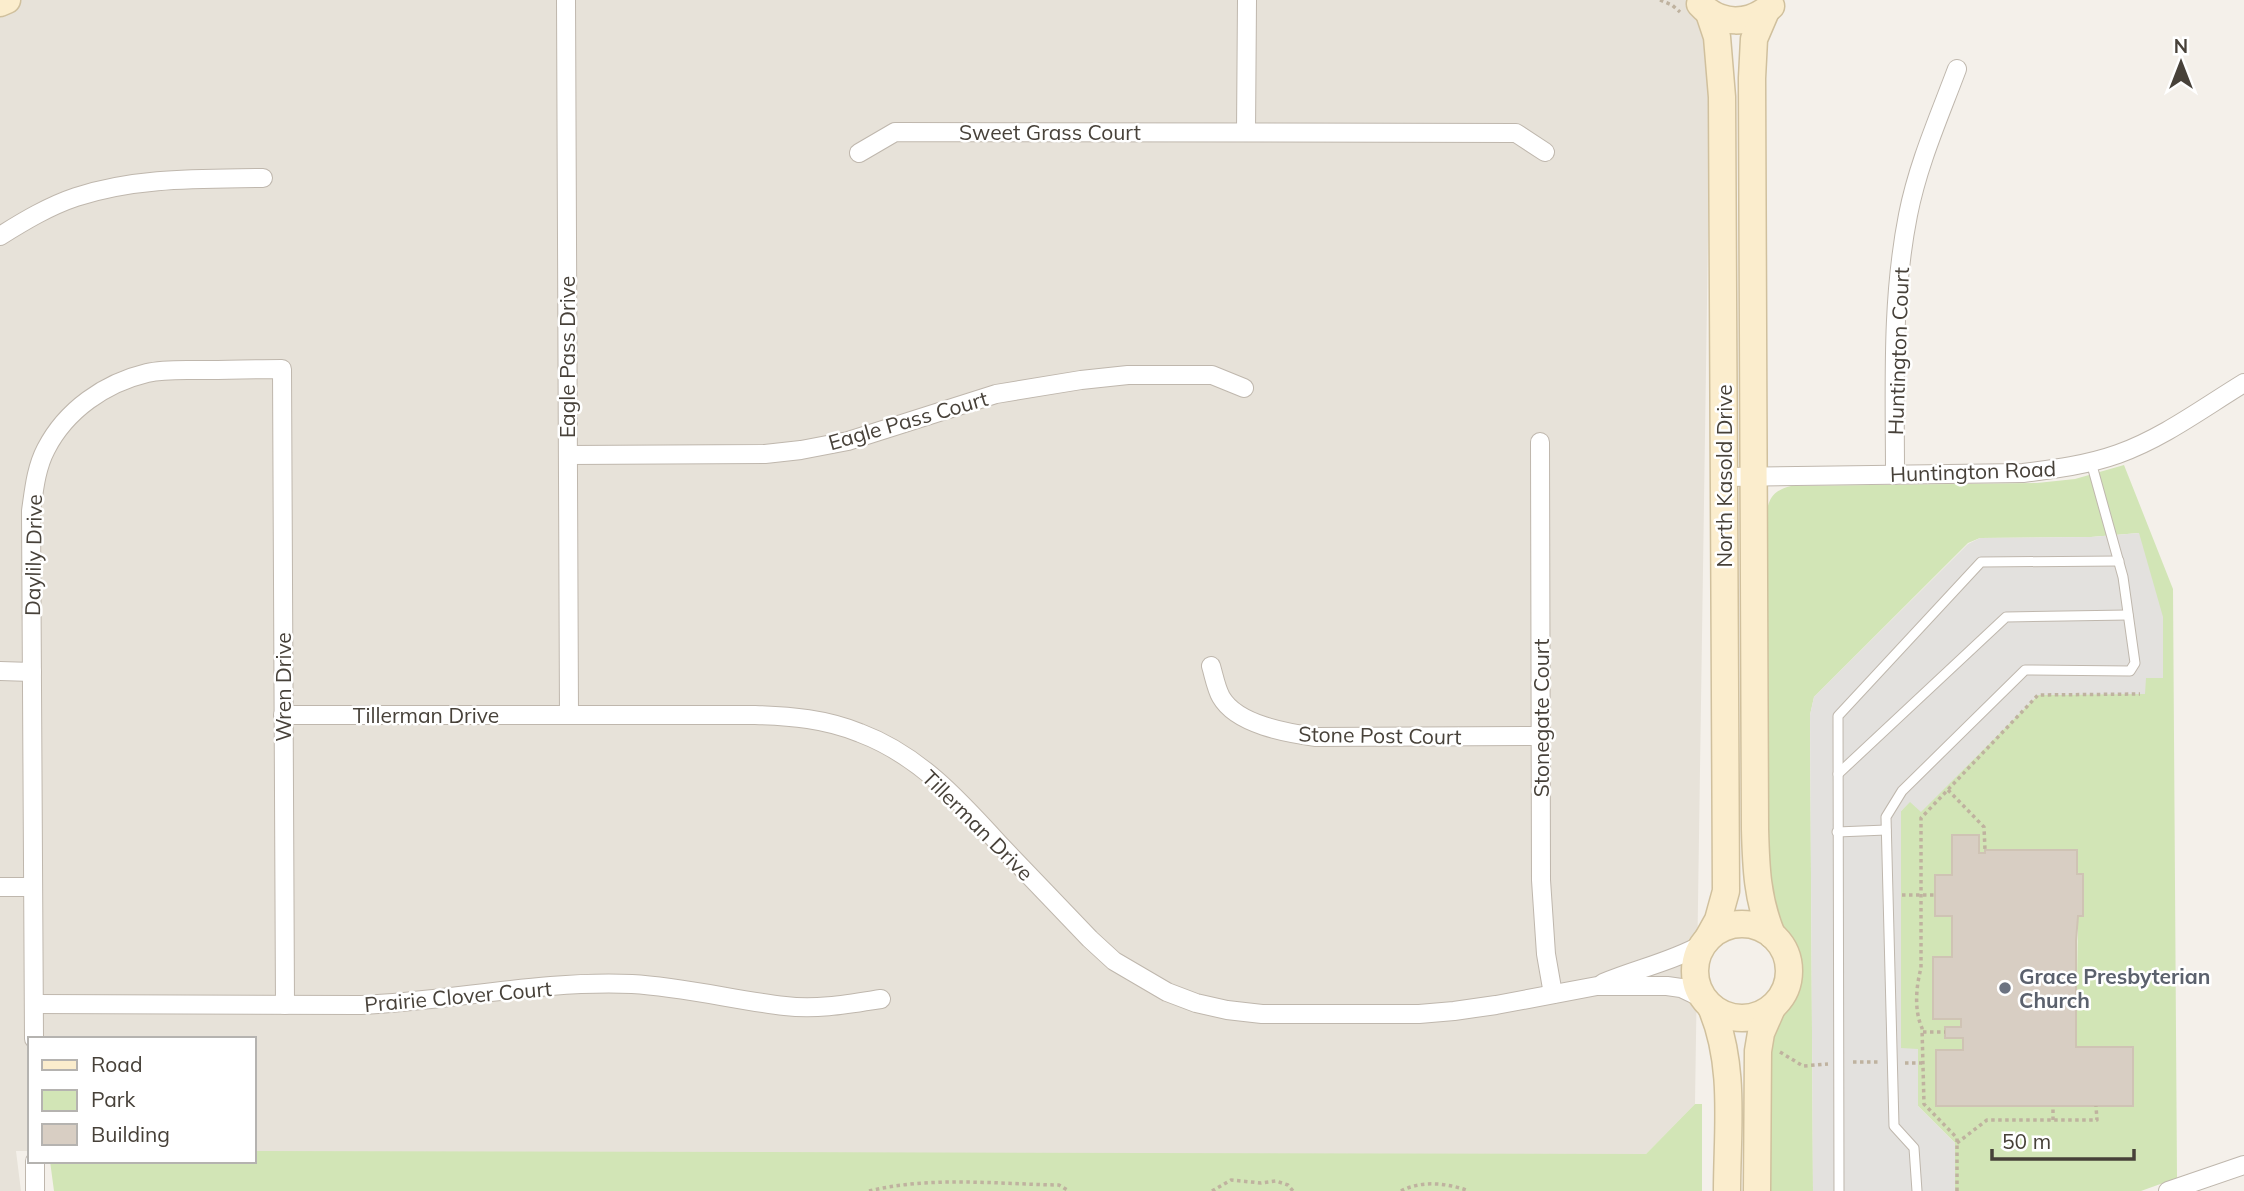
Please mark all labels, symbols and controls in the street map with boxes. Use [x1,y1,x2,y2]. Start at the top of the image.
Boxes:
north arrow [2146,28,2216,98]
text: N [2174,34,2188,58]
street label: Sweet Grass Court [959,119,1141,145]
street label: Huntington Court [1882,267,1914,435]
street label: Eagle Pass Drive [554,276,580,438]
street label: North Kasold Drive [1711,384,1737,568]
street label: Eagle Pass Court [825,385,991,455]
street label: Huntington Road [1889,455,2057,487]
street label: Daylily Drive [19,494,47,616]
street label: Wren Drive [270,632,296,742]
street label: Stonegate Court [1528,639,1554,797]
street label: Tillerman Drive [353,702,499,728]
street label: Stone Post Court [1298,721,1462,749]
street label: Tillerman Drive [917,764,1039,886]
place label: Grace Presbyterian Church [2019,963,2211,1013]
street label: Prairie Clover Court [363,975,553,1017]
marker: Grace Presbyterian Church [1997,980,2013,996]
legend [28,1037,256,1163]
text: Road [91,1051,142,1077]
text: Park [91,1086,135,1112]
scale bar [1992,1118,2134,1162]
text: Building [91,1121,170,1147]
text: 50 m [2002,1128,2051,1154]

